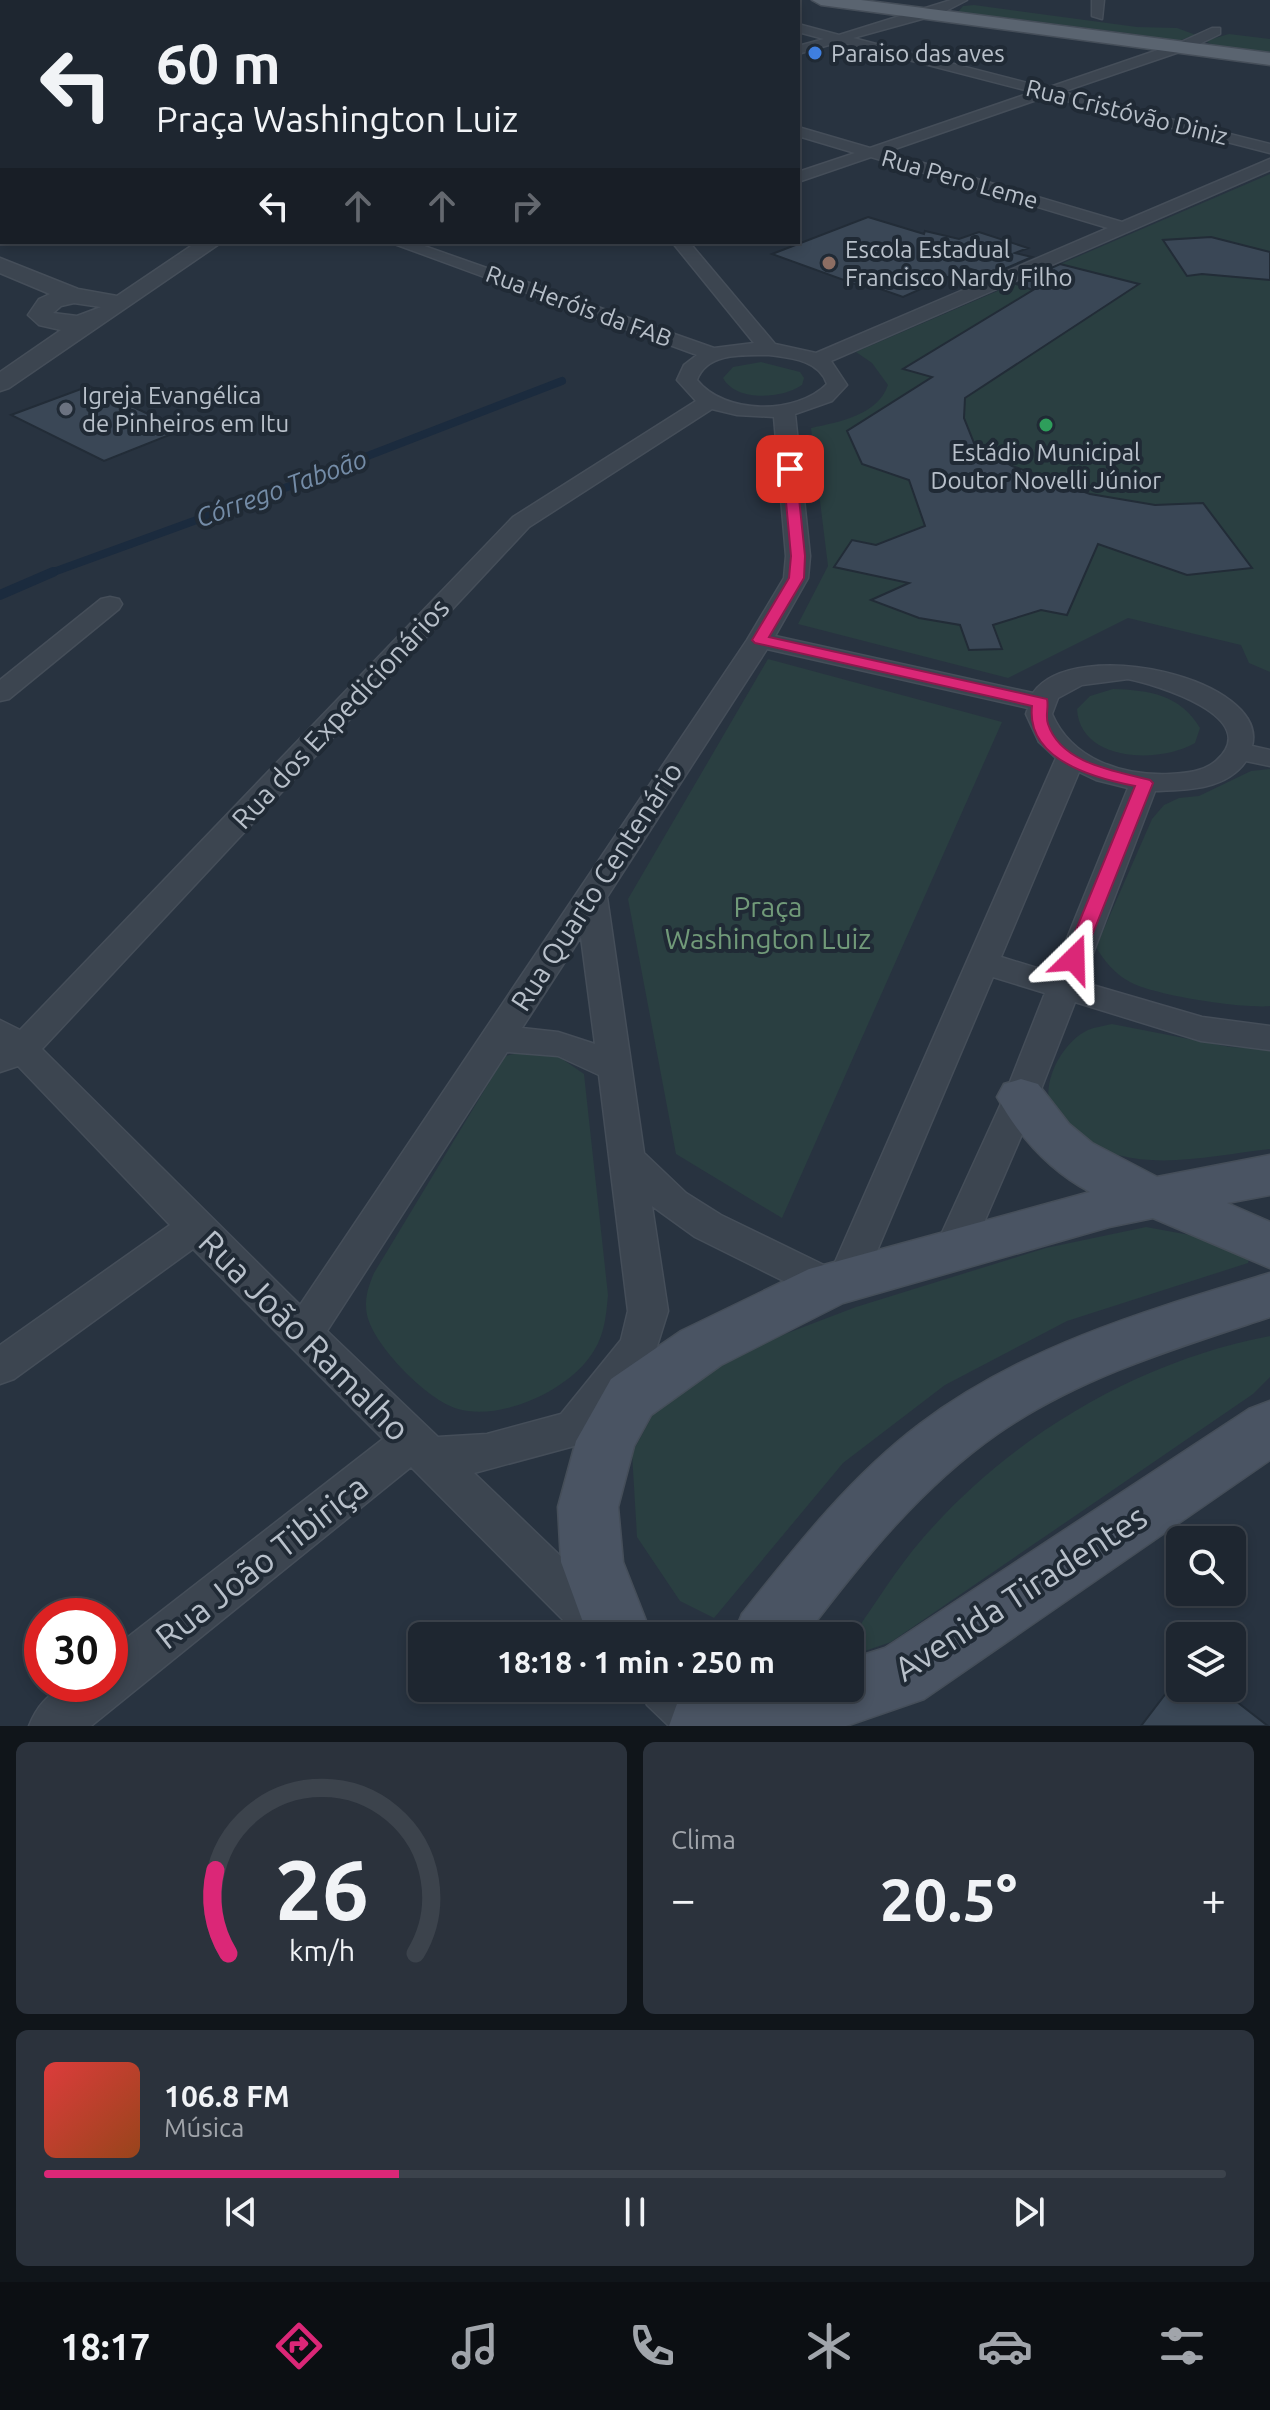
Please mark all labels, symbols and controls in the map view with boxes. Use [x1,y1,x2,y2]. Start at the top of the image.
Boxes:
icon: left [24,32,128,136]
text: 60 m [156,32,281,95]
place label: Paraiso das aves [831,40,1005,67]
marker: Paraiso das aves [806,44,824,62]
street label: Rua Cristóvão Diniz [1023,74,1231,150]
text: Praça Washington Luiz [156,98,518,139]
street label: Rua Pero Leme [879,144,1041,214]
icon: left [252,184,296,228]
icon: ahead [336,184,380,228]
icon: ahead [420,184,464,228]
icon: right [504,184,548,228]
place label: Escola Estadual Francisco Nardy Filho [845,236,1073,291]
marker: Escola Estadual Francisco Nardy Filho [820,254,838,272]
street label: Rua Heróis da FAB [482,260,676,352]
place label: Igreja Evangélica de Pinheiros em Itu [82,382,289,437]
marker: Igreja Evangélica de Pinheiros em Itu [57,400,75,418]
marker: Estádio Municipal Doutor Novelli Júnior [1037,416,1055,434]
pin [756,435,824,503]
place label: Estádio Municipal Doutor Novelli Júnior [931,439,1161,494]
water label: Córrego Taboão [192,444,370,532]
icon: arrive [768,447,812,491]
street label: Rua dos Expedicionários [225,592,455,834]
street label: Rua Quarto Centenário [504,756,688,1016]
park label: Praça Washington Luiz [665,891,871,954]
position arrow [1032,917,1116,1001]
street label: Rua João Ramalho [192,1222,418,1448]
street label: Rua João Tibiriça [148,1467,374,1655]
street label: Avenida Tiradentes [887,1496,1153,1688]
map controls [1166,1526,1246,1702]
button: search [1166,1526,1246,1606]
speed limit sign: 30 [24,1598,128,1702]
button: layers [1166,1622,1246,1702]
text: 18:18 · 1 min · 250 m [497,1645,775,1679]
text: Clima [671,1825,736,1854]
text: 26 [275,1842,368,1936]
text: 20.5° [880,1865,1017,1932]
text: − [671,1874,696,1923]
text: + [1201,1874,1226,1923]
text: km/h [289,1934,355,1966]
text: 106.8 FM [164,2079,290,2113]
text: Música [164,2113,244,2142]
icon: previous [219,2190,263,2234]
icon: pause [613,2190,657,2234]
icon: next [1007,2190,1051,2234]
icon: directions [271,2318,327,2374]
icon: music [447,2318,503,2374]
icon: phone [624,2318,680,2374]
icon: climate [801,2318,857,2374]
icon: car [977,2318,1033,2374]
icon: filters [1154,2318,1210,2374]
text: 18:17 [60,2326,150,2367]

